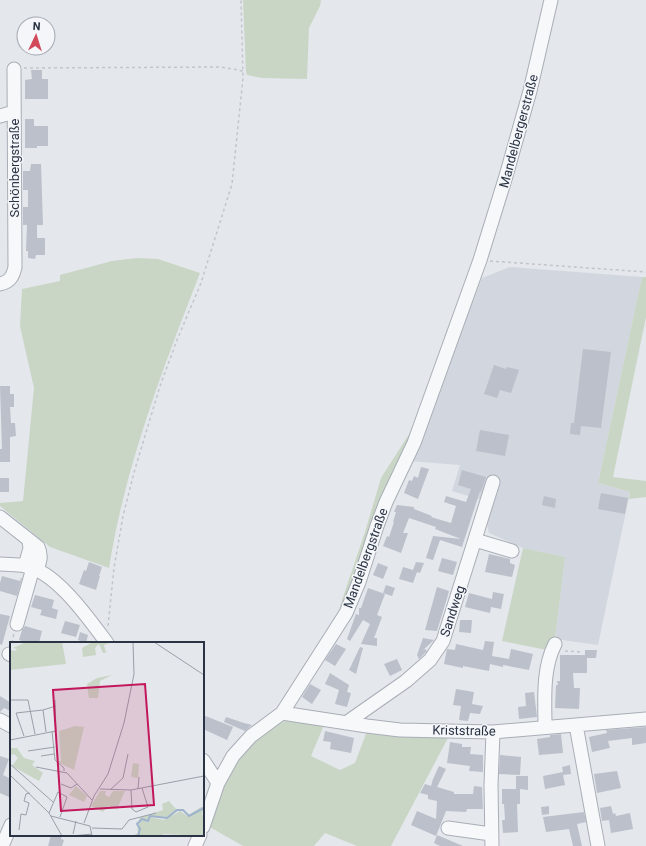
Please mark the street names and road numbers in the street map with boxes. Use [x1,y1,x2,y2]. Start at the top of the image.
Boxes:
street label: Mandelbergerstraße [496,73,541,190]
street label: Schönbergstraße [7,118,22,217]
street label: Mandelbergstraße [340,506,391,610]
street label: Sandweg [437,584,468,639]
street label: Kriststraße [432,722,496,739]

